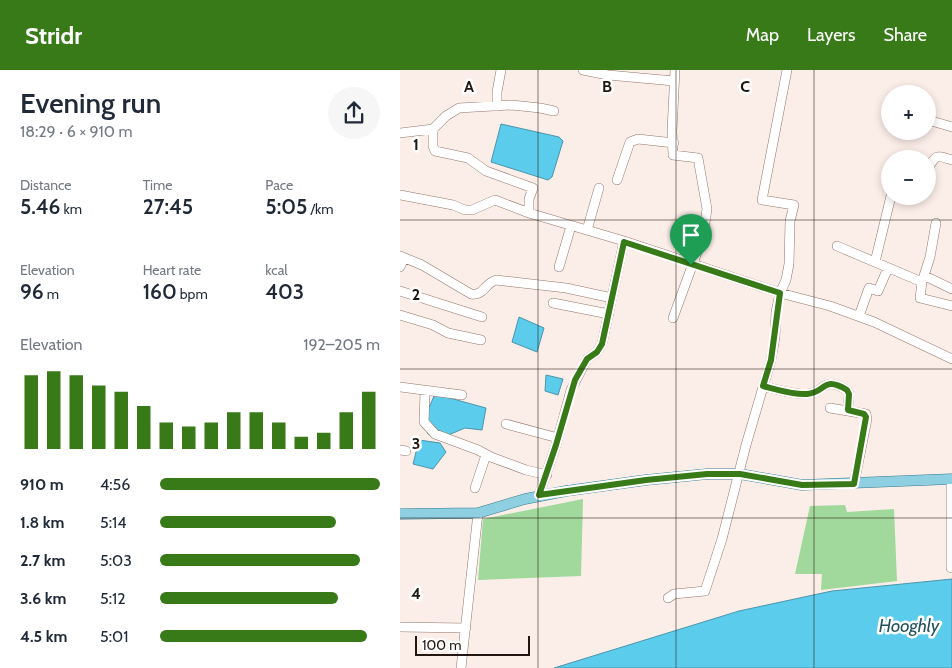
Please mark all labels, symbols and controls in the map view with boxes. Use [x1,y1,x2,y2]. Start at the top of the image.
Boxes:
text: Stridr [25,21,82,50]
text: Map [746,24,779,46]
text: Layers [807,24,856,46]
text: Share [884,24,927,46]
text: A [464,77,474,96]
text: B [602,77,612,96]
text: C [740,77,750,96]
map controls [881,85,936,205]
button: + [881,85,936,140]
text: Evening run [20,86,161,120]
button: share [328,87,380,139]
text: 18:29 · 6 × 910 m [20,122,133,141]
text: 1 [413,135,419,154]
button: − [881,150,936,205]
text: Distance [20,176,72,194]
text: Time [143,176,172,194]
text: Pace [265,176,293,194]
text: 5.46 [20,194,60,219]
text: 27:45 [143,194,193,219]
text: 5:05 [265,194,307,219]
text: km [60,200,82,218]
text: /km [307,200,334,218]
pin [670,214,712,265]
icon: arrive [677,221,705,249]
text: Elevation [20,261,75,279]
text: Heart rate [143,261,201,279]
text: kcal [265,261,288,279]
text: 96 [20,279,44,304]
text: 160 [143,279,177,304]
text: 403 [265,279,304,304]
text: m [44,285,59,303]
text: bpm [177,285,208,303]
text: 2 [412,285,420,304]
text: Elevation [20,335,83,354]
text: 192–205 m [303,335,380,354]
text: 3 [412,434,420,453]
text: 910 m [20,475,64,494]
text: 4:56 [100,475,130,494]
text: 1.8 km [20,513,64,532]
text: 5:14 [100,513,126,532]
text: 2.7 km [20,551,65,570]
text: 5:03 [100,551,132,570]
text: 4 [411,584,421,603]
text: 3.6 km [20,589,66,608]
text: 5:12 [100,589,126,608]
water label: Hooghly [879,615,940,637]
text: 4.5 km [20,627,67,646]
text: 5:01 [100,627,128,646]
scale bar [415,633,530,656]
text: 100 m [422,636,462,654]

